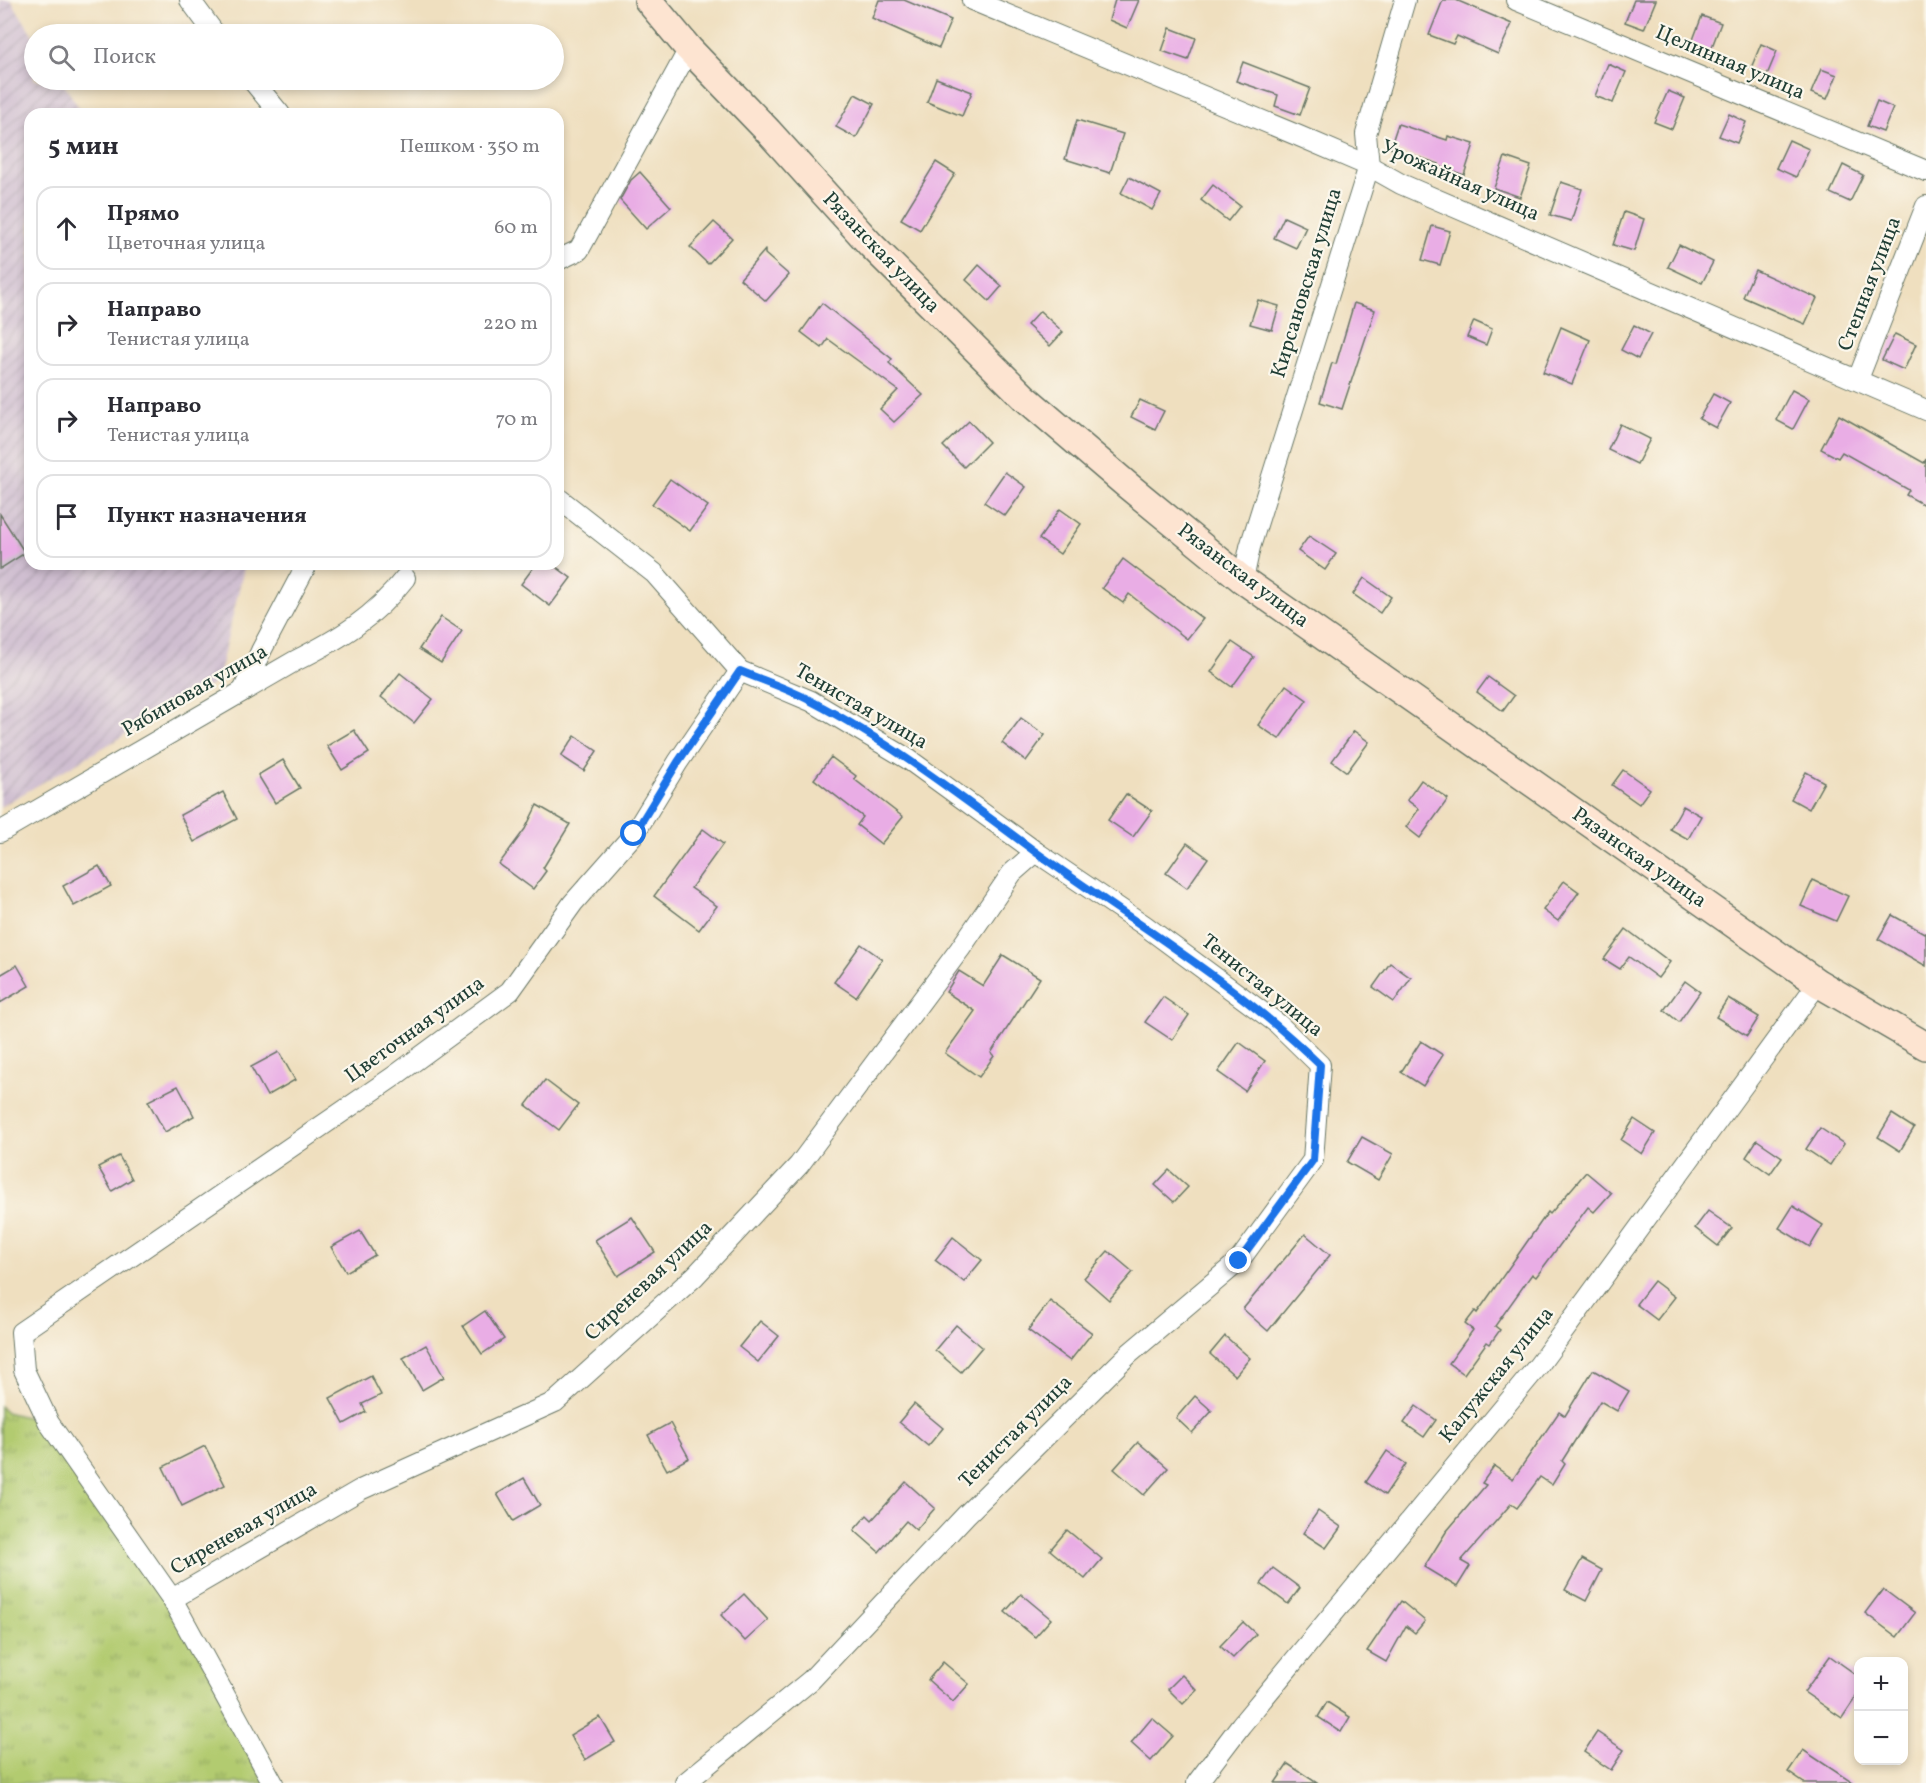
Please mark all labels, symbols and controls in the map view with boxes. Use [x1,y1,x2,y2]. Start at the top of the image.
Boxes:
street label: Целинная улица [1651,18,1809,108]
search box [24,24,564,90]
icon: search [45,41,78,74]
text: Поиск [93,42,156,73]
text: 5 мин [48,129,119,165]
text: Пешком · 350 m [400,133,540,161]
street label: Урожайная улица [1376,133,1544,229]
street label: Кирсановская улица [1264,184,1350,382]
street label: Рязанская улица [816,186,946,320]
text: Прямо [107,199,179,230]
icon: ahead [50,212,83,245]
street label: Степная улица [1831,213,1909,355]
text: 60 m [494,214,538,242]
text: Цветочная улица [107,230,265,258]
text: Направо [107,295,201,326]
icon: right [50,308,83,341]
text: 220 m [483,310,538,338]
text: Тенистая улица [107,326,250,354]
text: Направо [107,391,201,422]
icon: right [50,404,83,437]
text: 70 m [495,406,538,434]
text: Тенистая улица [107,422,250,450]
icon: arrive [50,500,83,533]
text: Пункт назначения [107,501,307,532]
street label: Рязанская улица [1171,517,1315,635]
street label: Рябиновая улица [117,637,273,745]
street label: Тенистая улица [789,657,933,757]
street label: Рязанская улица [1566,801,1712,915]
route start [620,820,646,846]
street label: Тенистая улица [1195,928,1329,1044]
street label: Цветочная улица [339,969,491,1091]
street label: Сиреневая улица [579,1214,719,1348]
route end [1225,1247,1251,1273]
street label: Калужская улица [1433,1301,1561,1449]
street label: Тенистая улица [953,1369,1079,1495]
street label: Сиреневая улица [165,1475,323,1583]
map controls [1854,1657,1908,1765]
button: + [1854,1657,1908,1711]
button: − [1854,1711,1908,1765]

